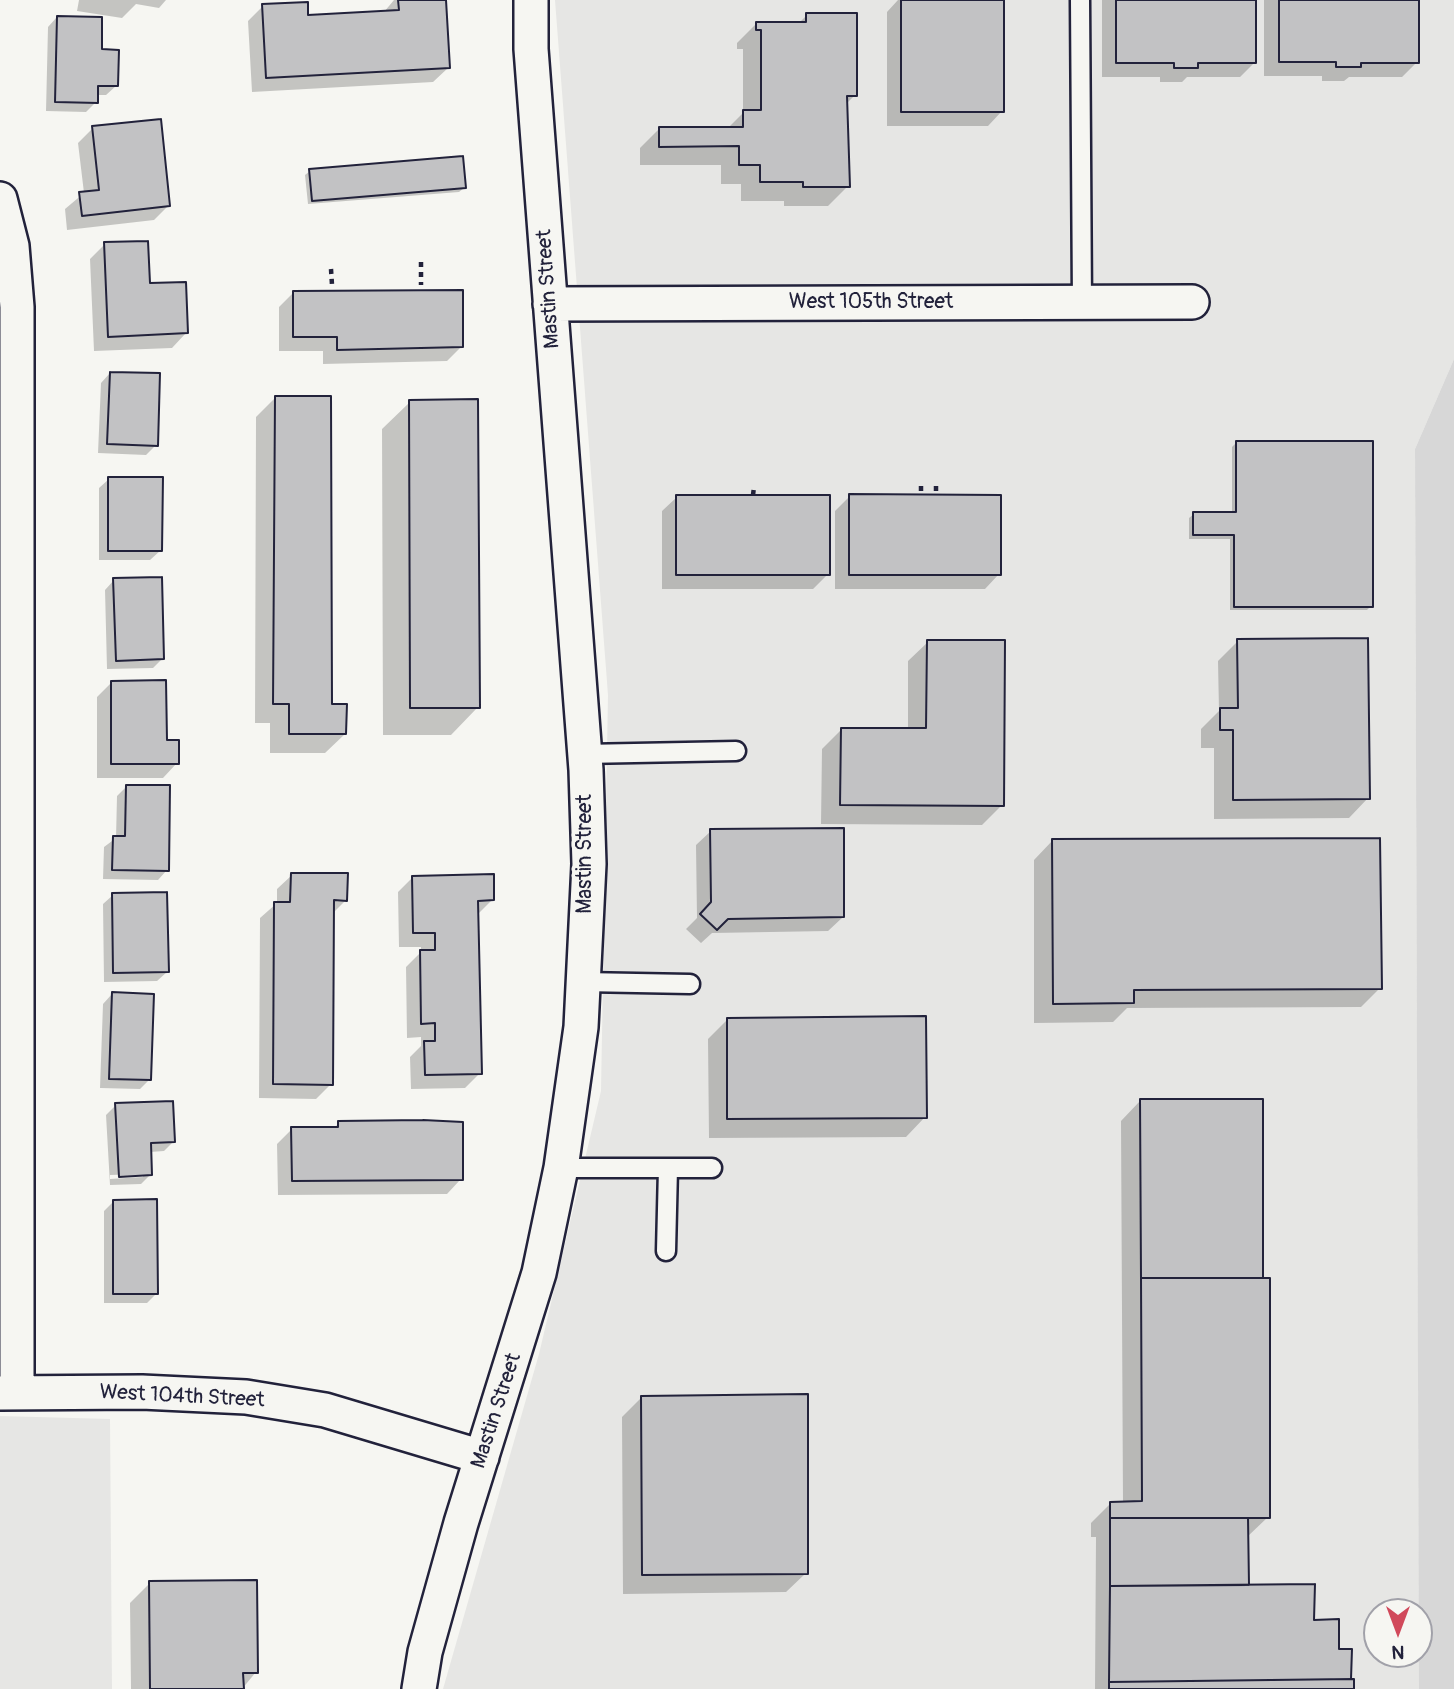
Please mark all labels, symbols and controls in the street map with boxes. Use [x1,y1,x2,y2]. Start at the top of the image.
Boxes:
street label: Mastin Street [532,228,566,350]
street label: West 105th Street [789,290,953,316]
street label: Mastin Street [573,794,599,914]
street label: Mastin Street [467,1350,527,1472]
street label: West 104th Street [99,1380,265,1414]
north arrow [1363,1598,1433,1668]
text: N [1392,1640,1404,1664]

